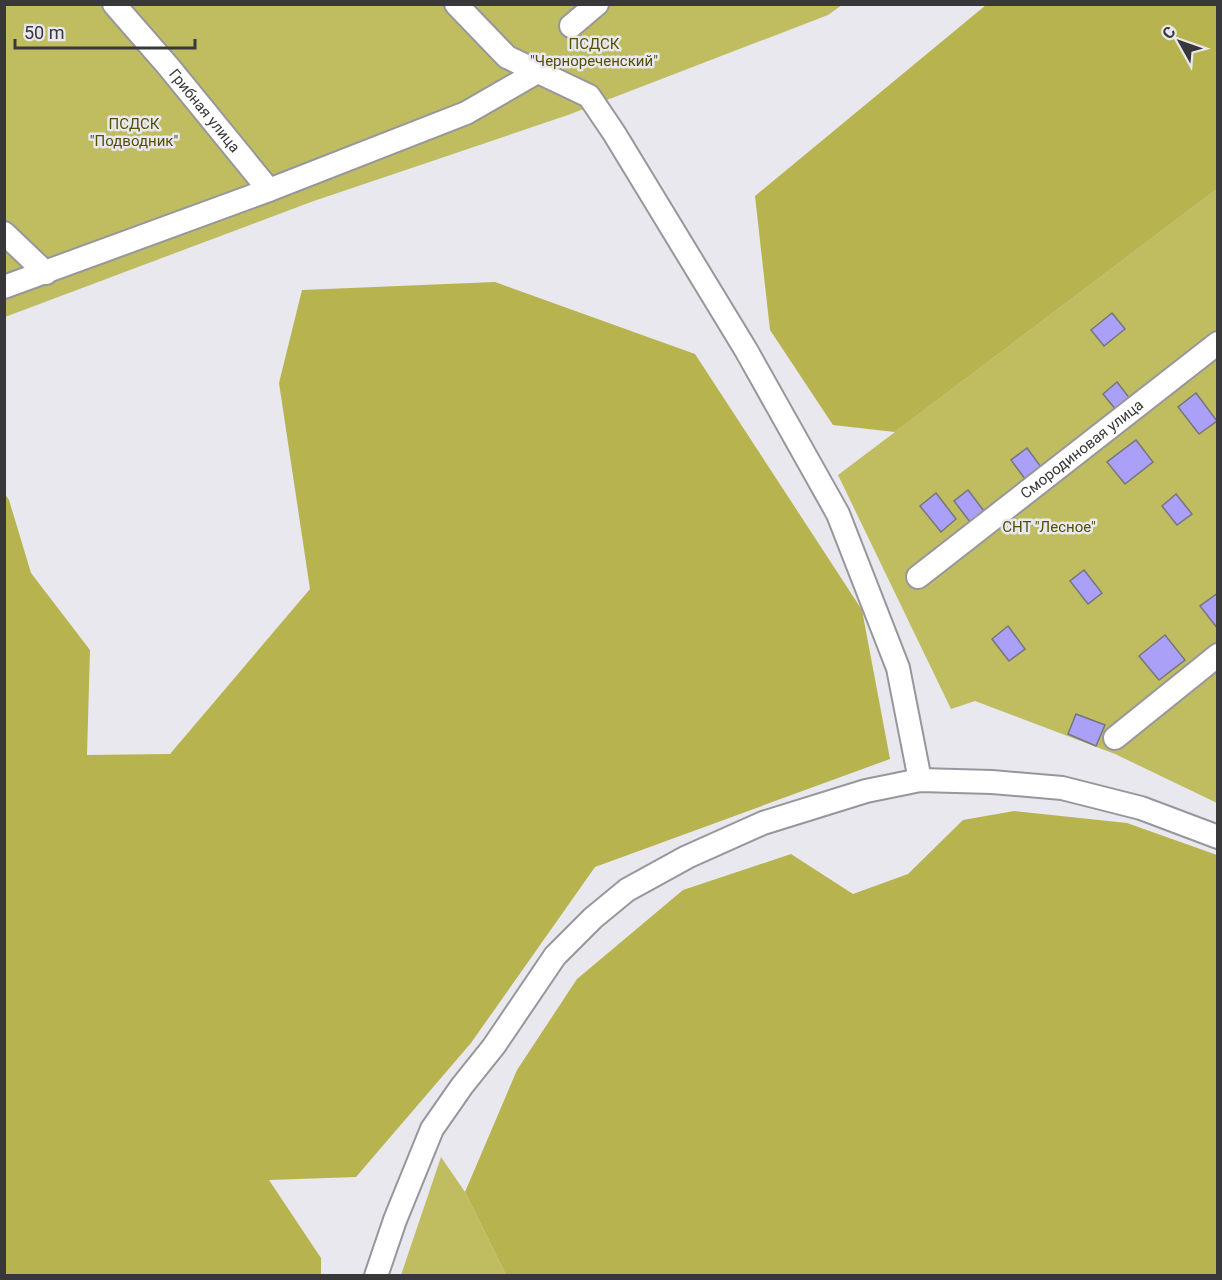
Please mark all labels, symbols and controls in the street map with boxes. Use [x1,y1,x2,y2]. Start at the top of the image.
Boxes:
scale bar [15,12,195,50]
north arrow [1150,12,1210,72]
text: 50 m [24,22,64,43]
text: С [1158,23,1180,43]
park label: ПСДСК "Чернореченский" [530,35,658,70]
street label: Грибная улица [165,66,244,156]
park label: ПСДСК "Подводник" [90,115,178,150]
street label: Смородиновая улица [1017,396,1147,503]
park label: СНТ "Лесное" [1002,518,1096,536]

